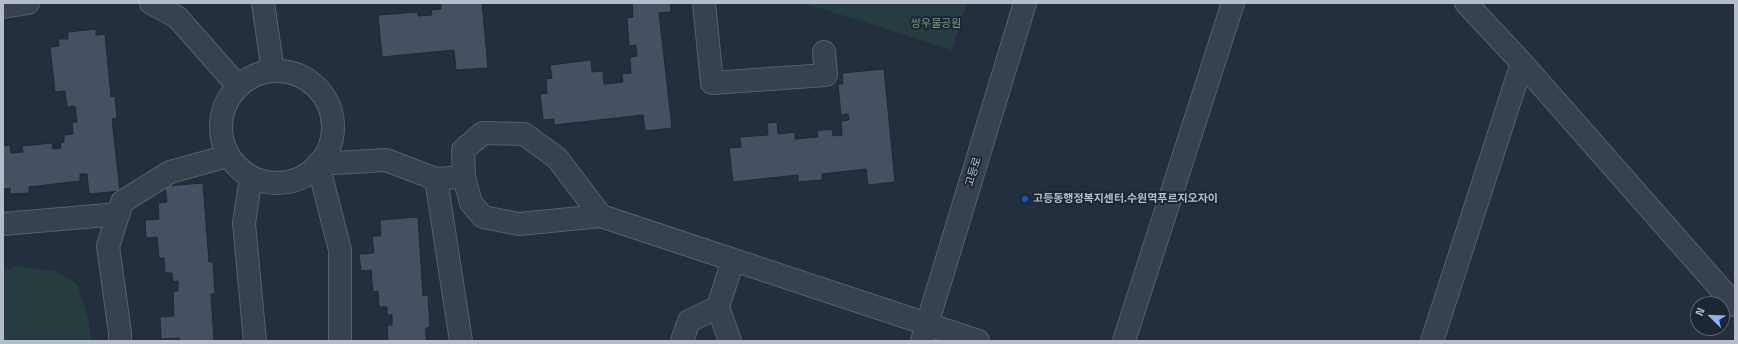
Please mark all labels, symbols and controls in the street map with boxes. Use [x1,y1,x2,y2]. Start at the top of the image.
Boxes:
park label: 쌍우물공원 [911,17,961,31]
street label: 고등로 [963,156,985,188]
place label: 고등동행정복지센터.수원역푸르지오자이 [1033,192,1218,206]
marker: 고등동행정복지센터.수원역푸르지오자이 [1020,194,1030,204]
north arrow [1690,296,1730,336]
text: N [1691,305,1709,318]

